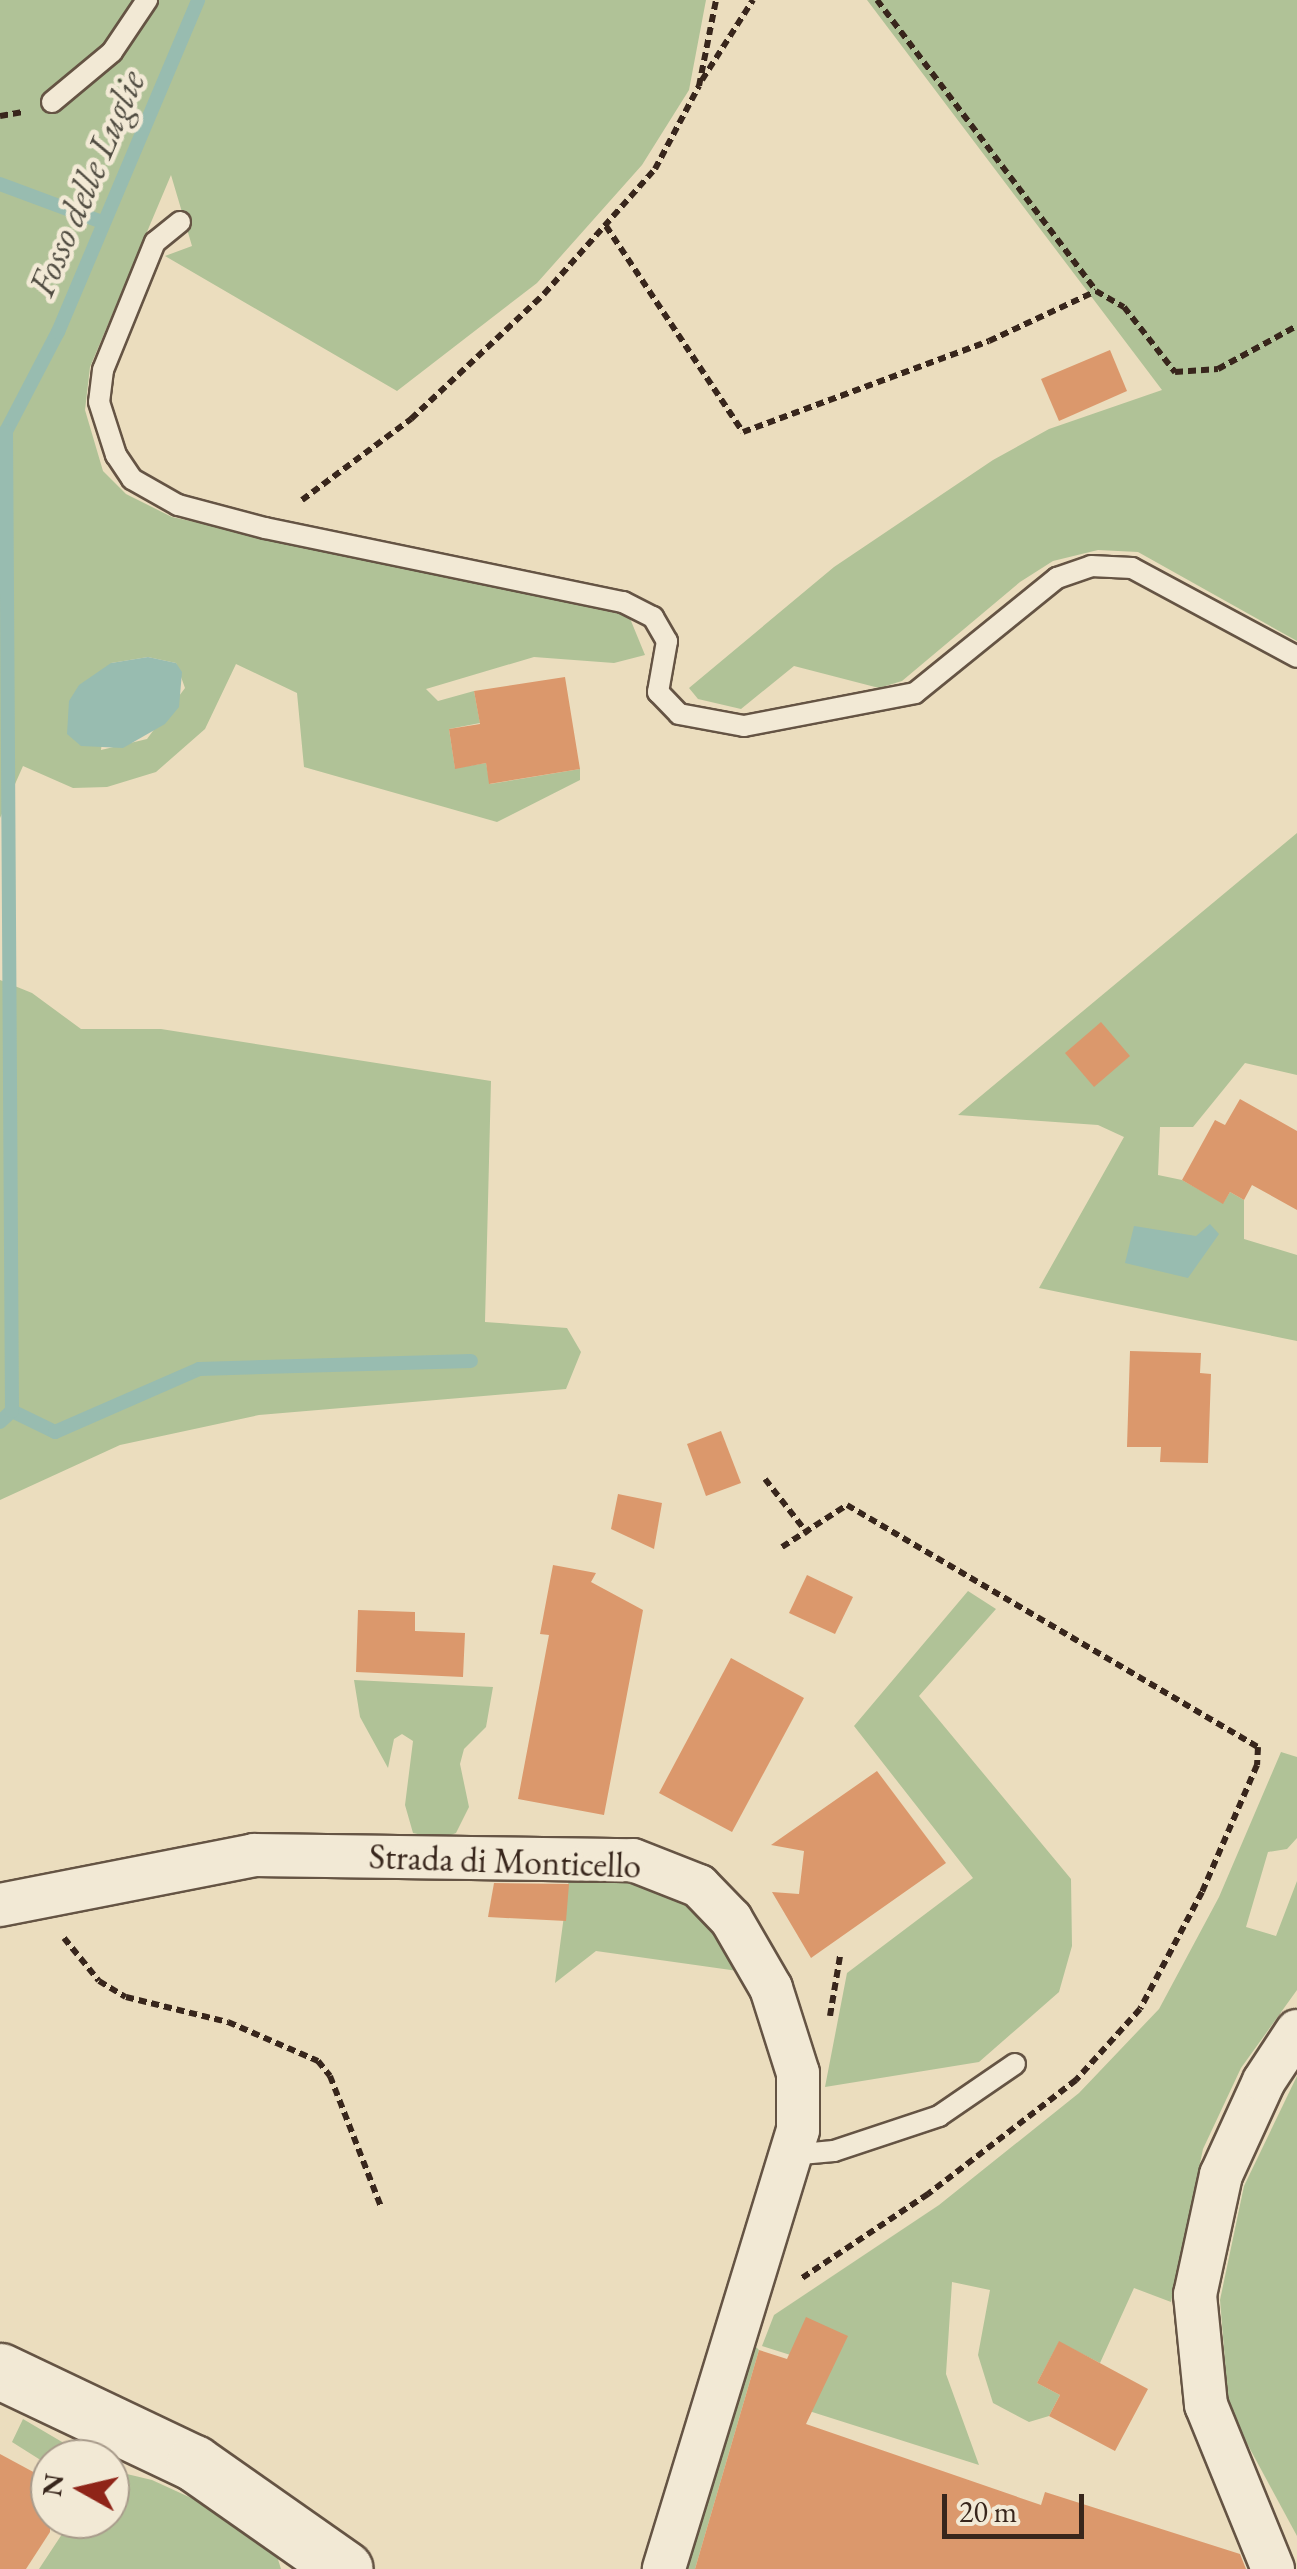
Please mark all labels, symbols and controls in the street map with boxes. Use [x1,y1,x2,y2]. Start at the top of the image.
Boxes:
water label: Fosso delle Luglie [18,63,154,303]
street label: Strada di Monticello [368,1835,642,1887]
north arrow [30,2439,130,2539]
text: N [33,2471,72,2499]
scale bar [947,2474,1090,2536]
text: 20 m [959,2492,1017,2531]

